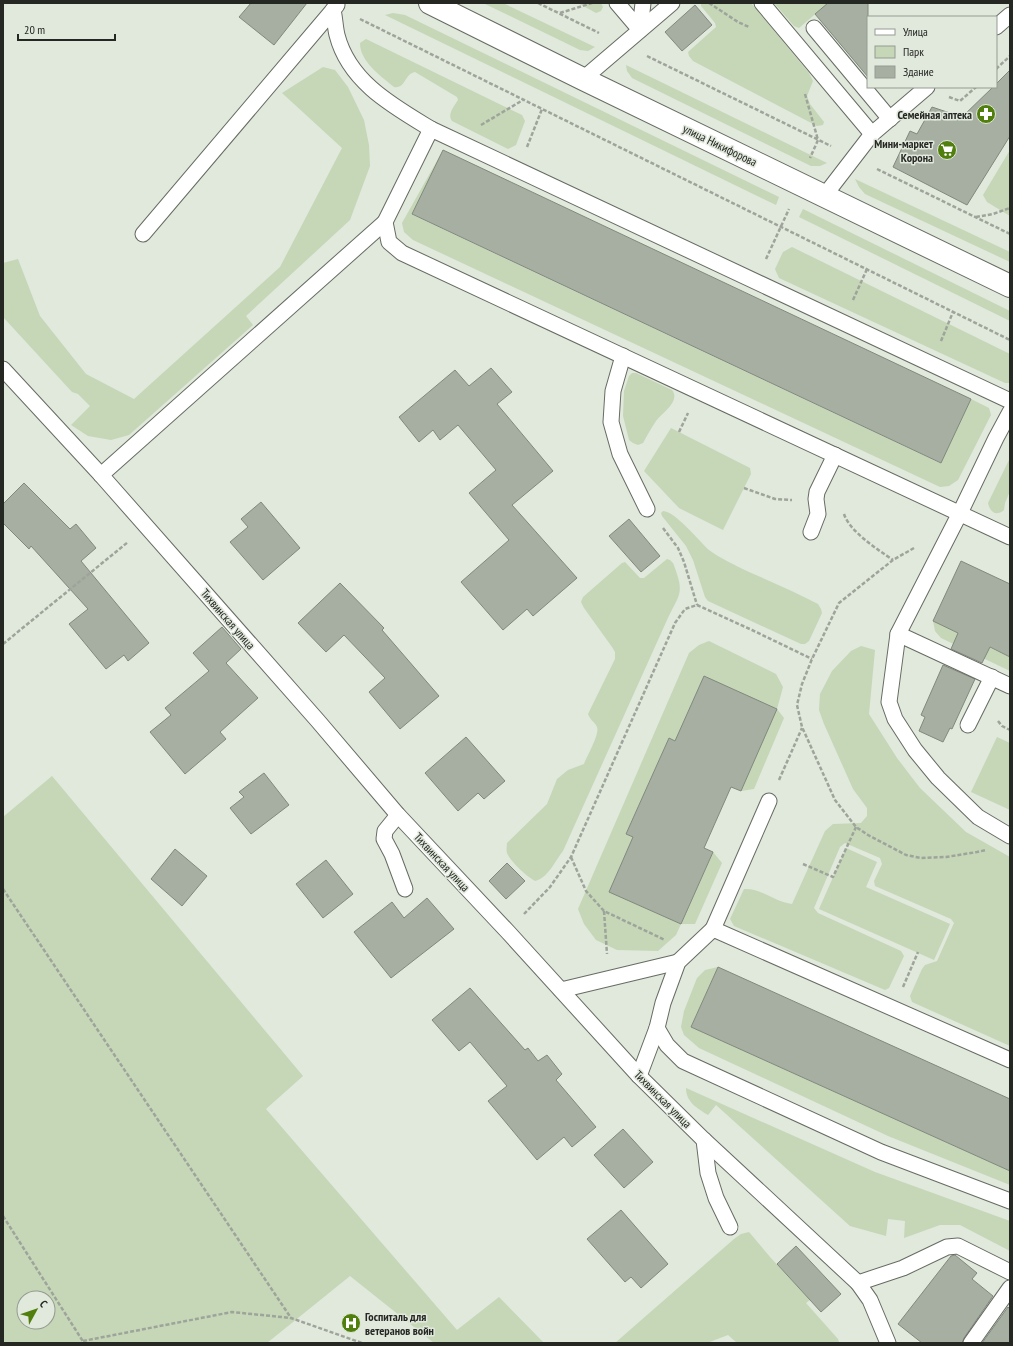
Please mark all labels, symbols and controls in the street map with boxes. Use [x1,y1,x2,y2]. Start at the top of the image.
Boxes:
scale bar [18,16,115,42]
legend [867,16,997,88]
text: 20 m [24,22,45,37]
text: Улица [903,24,928,39]
text: Парк [903,44,924,59]
text: Здание [903,64,934,79]
pharmacy icon: Семейная аптека [975,103,997,125]
place label: Семейная аптека [897,107,972,122]
street label: улица Никифорова [680,121,760,169]
place label: Мини-маркет Корона [874,136,934,165]
supermarket icon: Мини-маркет Корона [936,139,958,161]
street label: Тихвинская улица [198,586,258,652]
street label: Тихвинская улица [411,829,473,895]
street label: Тихвинская улица [631,1067,695,1131]
north arrow [16,1290,56,1330]
text: С [37,1297,51,1310]
place label: Госпиталь для ветеранов войн [365,1309,434,1338]
hospital icon: Госпиталь для ветеранов войн [340,1312,362,1334]

